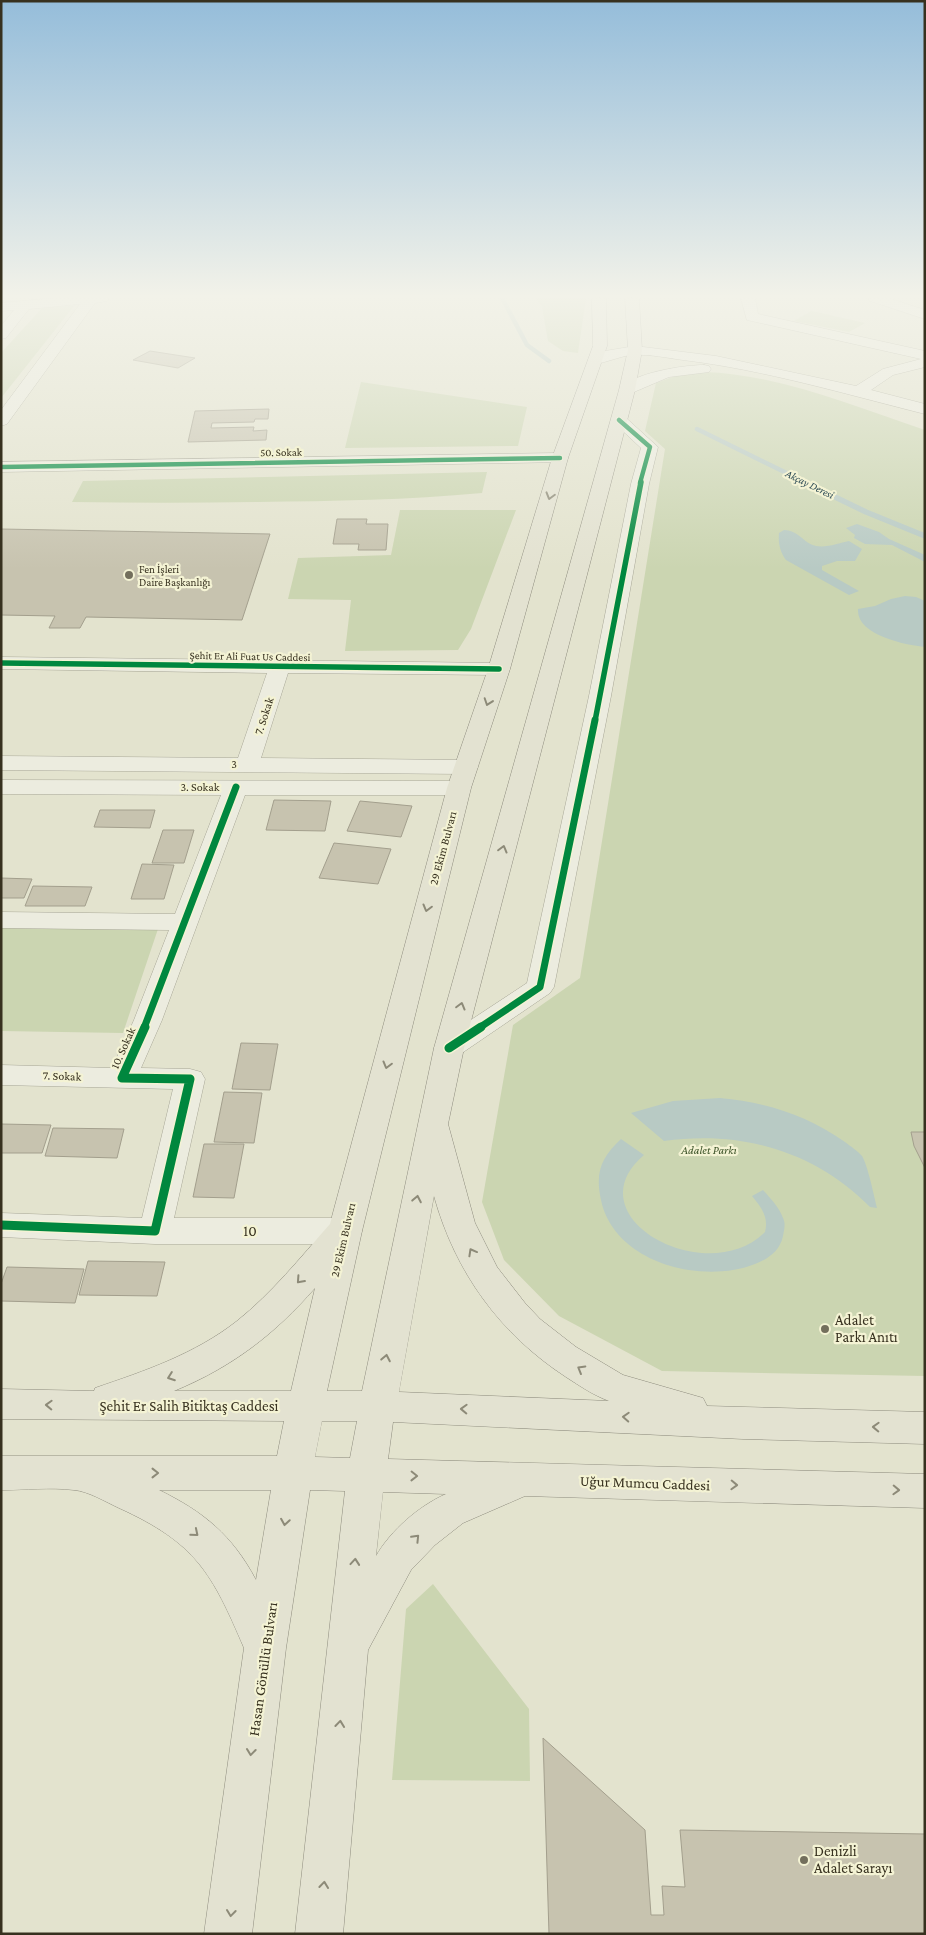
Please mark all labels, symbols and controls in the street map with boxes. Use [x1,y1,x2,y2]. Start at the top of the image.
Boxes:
street label: 50. Sokak [260,446,303,458]
water label: Akçay Deresi [782,467,836,502]
one-way arrow [545,491,555,500]
place label: Fen İşleri Daire Başkanlığı [139,563,211,589]
marker: Fen İşleri Daire Başkanlığı [123,569,135,581]
street label: Şehit Er Ali Fuat Us Caddesi [189,649,311,664]
street label: 7. Sokak [251,695,277,736]
one-way arrow [484,697,494,706]
street label: 3 [231,757,237,771]
street label: 3. Sokak [180,780,220,794]
street label: 29 Ekim Bulvarı [426,810,460,886]
one-way arrow [497,845,508,853]
one-way arrow [423,904,433,912]
one-way arrow [455,1002,465,1011]
street label: 10. Sokak [108,1025,138,1071]
one-way arrow [382,1061,392,1069]
street label: 7. Sokak [43,1068,82,1084]
park label: Adalet Parkı [680,1143,737,1157]
one-way arrow [412,1194,422,1203]
street label: 29 Ekim Bulvarı [328,1201,358,1279]
street label: 10 [243,1223,257,1239]
one-way arrow [468,1248,478,1257]
one-way arrow [297,1275,306,1284]
place label: Adalet Parkı Anıtı [835,1312,898,1345]
marker: Adalet Parkı Anıtı [819,1323,831,1335]
one-way arrow [381,1354,391,1363]
one-way arrow [578,1365,587,1375]
one-way arrow [168,1371,176,1381]
street label: Şehit Er Salih Bitiktaş Caddesi [100,1398,279,1415]
one-way arrow [44,1400,52,1410]
one-way arrow [460,1404,468,1414]
one-way arrow [622,1412,630,1422]
one-way arrow [872,1421,880,1432]
one-way arrow [152,1468,159,1478]
one-way arrow [410,1471,418,1482]
street label: Uğur Mumcu Caddesi [580,1473,710,1494]
one-way arrow [730,1480,738,1491]
one-way arrow [893,1485,901,1496]
one-way arrow [280,1518,290,1526]
one-way arrow [189,1528,198,1536]
one-way arrow [410,1534,419,1543]
one-way arrow [349,1557,360,1565]
street label: Hasan Gönüllü Bulvarı [246,1601,280,1737]
one-way arrow [334,1719,345,1727]
one-way arrow [247,1748,257,1756]
place label: Denizli Adalet Sarayı [814,1843,892,1877]
marker: Denizli Adalet Sarayı [798,1854,810,1866]
one-way arrow [318,1881,329,1889]
one-way arrow [226,1910,237,1918]

